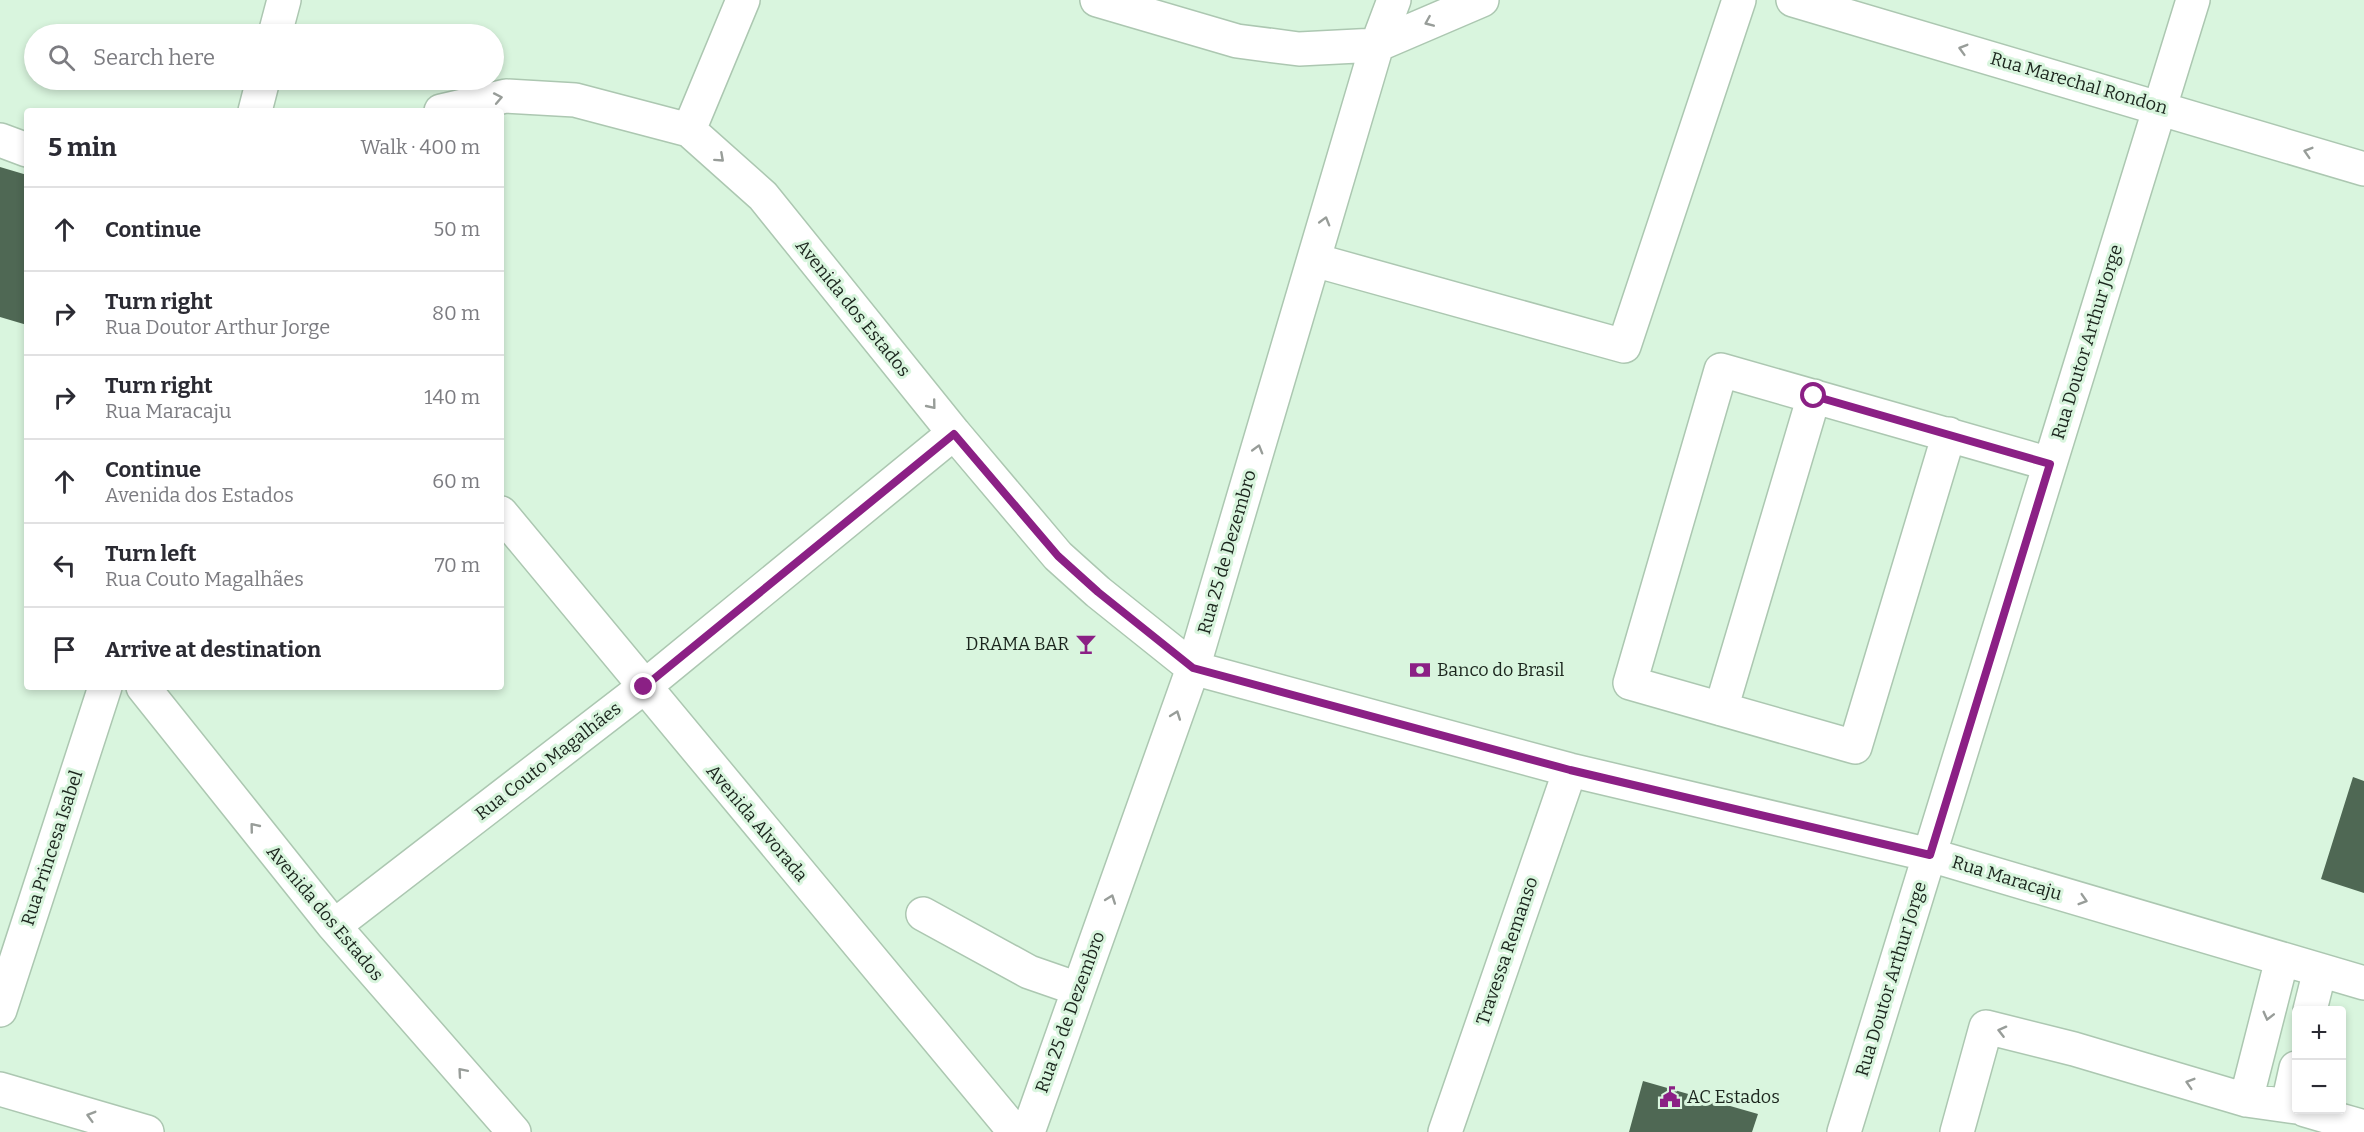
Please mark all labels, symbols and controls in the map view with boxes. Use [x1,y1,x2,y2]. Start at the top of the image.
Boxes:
one-way arrow [1425,15,1436,27]
search box [24,24,504,90]
icon: search [45,41,78,74]
text: Search here [93,44,215,71]
one-way arrow [1958,44,1968,56]
street label: Rua Marechal Rondon [1988,47,2171,119]
one-way arrow [493,92,503,105]
text: 5 min [48,132,117,163]
text: Walk · 400 m [361,135,480,159]
one-way arrow [2303,147,2314,159]
one-way arrow [713,151,724,162]
icon: ahead [48,213,81,246]
text: Continue [105,216,201,243]
one-way arrow [1318,216,1330,227]
text: 50 m [433,217,480,241]
street label: Avenida dos Estados [791,235,915,381]
street label: Rua Doutor Arthur Jorge [2047,242,2127,442]
text: Turn right [105,288,213,315]
icon: right [48,297,81,330]
text: 80 m [432,301,480,325]
text: Rua Doutor Arthur Jorge [105,315,330,339]
text: Turn right [105,372,213,399]
icon: right [48,381,81,414]
route start [1800,382,1826,408]
text: 140 m [424,385,480,409]
text: Rua Maracaju [105,399,231,423]
one-way arrow [924,399,935,410]
one-way arrow [1251,444,1263,454]
text: Continue [105,456,201,483]
icon: ahead [48,465,81,498]
street label: Rua 25 de Dezembro [1193,467,1261,637]
text: 60 m [432,469,480,493]
text: Avenida dos Estados [105,483,294,507]
text: Turn left [105,540,197,567]
icon: left [48,549,81,582]
text: 70 m [434,553,480,577]
text: Rua Couto Magalhães [105,567,304,591]
bar icon: DRAMA BAR [1074,632,1098,656]
icon: arrive [48,633,81,666]
place label: DRAMA BAR [965,633,1069,655]
text: Arrive at destination [105,636,321,663]
bank icon: Banco do Brasil [1408,658,1432,682]
place label: Banco do Brasil [1437,659,1565,681]
route end [630,673,656,699]
street label: Rua Couto Magalhães [471,697,625,825]
one-way arrow [1169,710,1182,721]
street label: Avenida Alvorada [702,760,812,886]
street label: Rua Princesa Isabel [17,768,87,928]
one-way arrow [251,823,262,834]
street label: Avenida dos Estados [262,841,388,985]
street label: Rua Maracaju [1949,851,2065,905]
street label: Travessa Remanso [1471,874,1543,1028]
street label: Rua Doutor Arthur Jorge [1851,879,1931,1079]
one-way arrow [2077,893,2088,905]
one-way arrow [1103,894,1116,905]
street label: Rua 25 de Dezembro [1031,928,1109,1096]
map controls [2292,1006,2346,1114]
button: + [2292,1006,2346,1060]
one-way arrow [2262,1011,2275,1021]
one-way arrow [1998,1026,2008,1039]
button: − [2292,1060,2346,1114]
one-way arrow [458,1068,469,1079]
one-way arrow [2186,1078,2196,1090]
public building icon: AC Estados [1658,1085,1682,1109]
place label: AC Estados [1687,1086,1780,1108]
one-way arrow [86,1111,97,1123]

